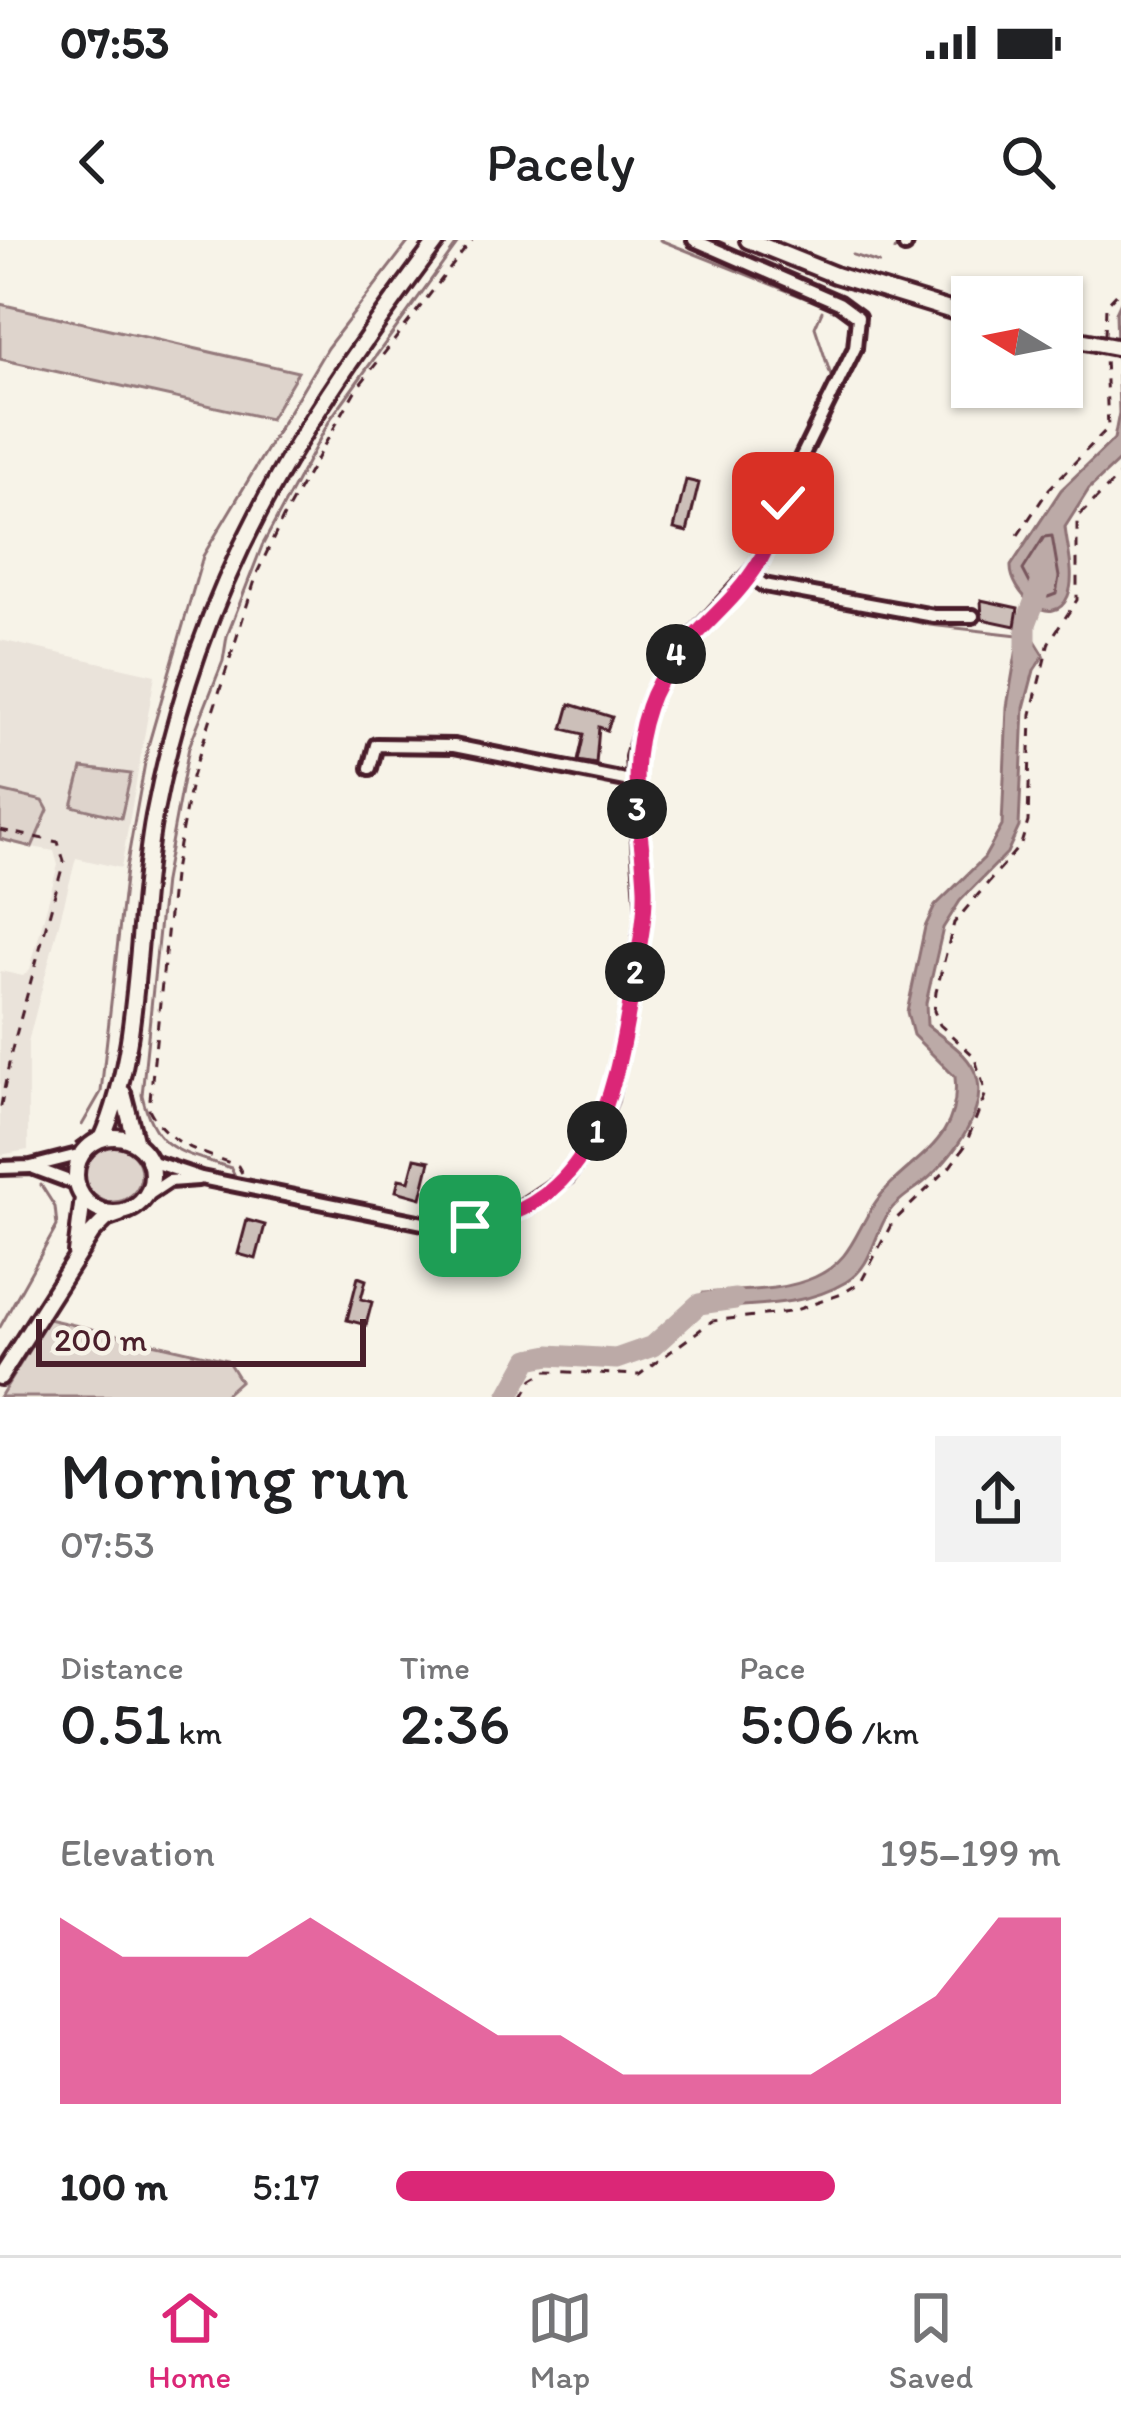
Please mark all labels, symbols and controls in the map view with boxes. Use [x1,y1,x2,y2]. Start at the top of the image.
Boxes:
text: 07:53 [60,15,169,69]
icon: back [60,129,126,195]
icon: search [995,129,1061,195]
text: Pacely [486,130,635,195]
north arrow [951,276,1083,408]
map controls [951,276,1083,408]
pin [732,452,834,554]
icon: check [750,470,816,536]
pin: 4 [646,624,706,684]
text: 4 [666,634,686,673]
pin: 3 [607,779,667,839]
text: 3 [628,789,646,828]
pin: 2 [605,942,665,1002]
text: 2 [626,952,644,991]
pin: 1 [567,1101,627,1161]
text: 1 [589,1111,605,1150]
pin [419,1175,521,1277]
icon: arrive [437,1193,503,1259]
scale bar [36,1313,366,1366]
text: 200 m [54,1320,147,1359]
text: Morning run [60,1436,409,1516]
button: share [935,1436,1061,1562]
text: 07:53 [60,1521,155,1568]
text: Distance [60,1648,184,1687]
text: Time [400,1648,470,1687]
text: Pace [739,1648,805,1687]
text: 0.51 [60,1687,171,1759]
text: 2:36 [400,1687,510,1759]
text: 5:06 [739,1687,854,1759]
text: km [171,1713,222,1752]
text: /km [854,1713,919,1752]
text: Elevation [60,1829,215,1876]
text: 195–199 m [880,1829,1061,1876]
text: 100 m [60,2163,168,2210]
text: 5:17 [252,2163,319,2210]
tab: Home [148,2285,231,2396]
tab: Map [527,2285,593,2396]
tab: Saved [889,2285,973,2396]

